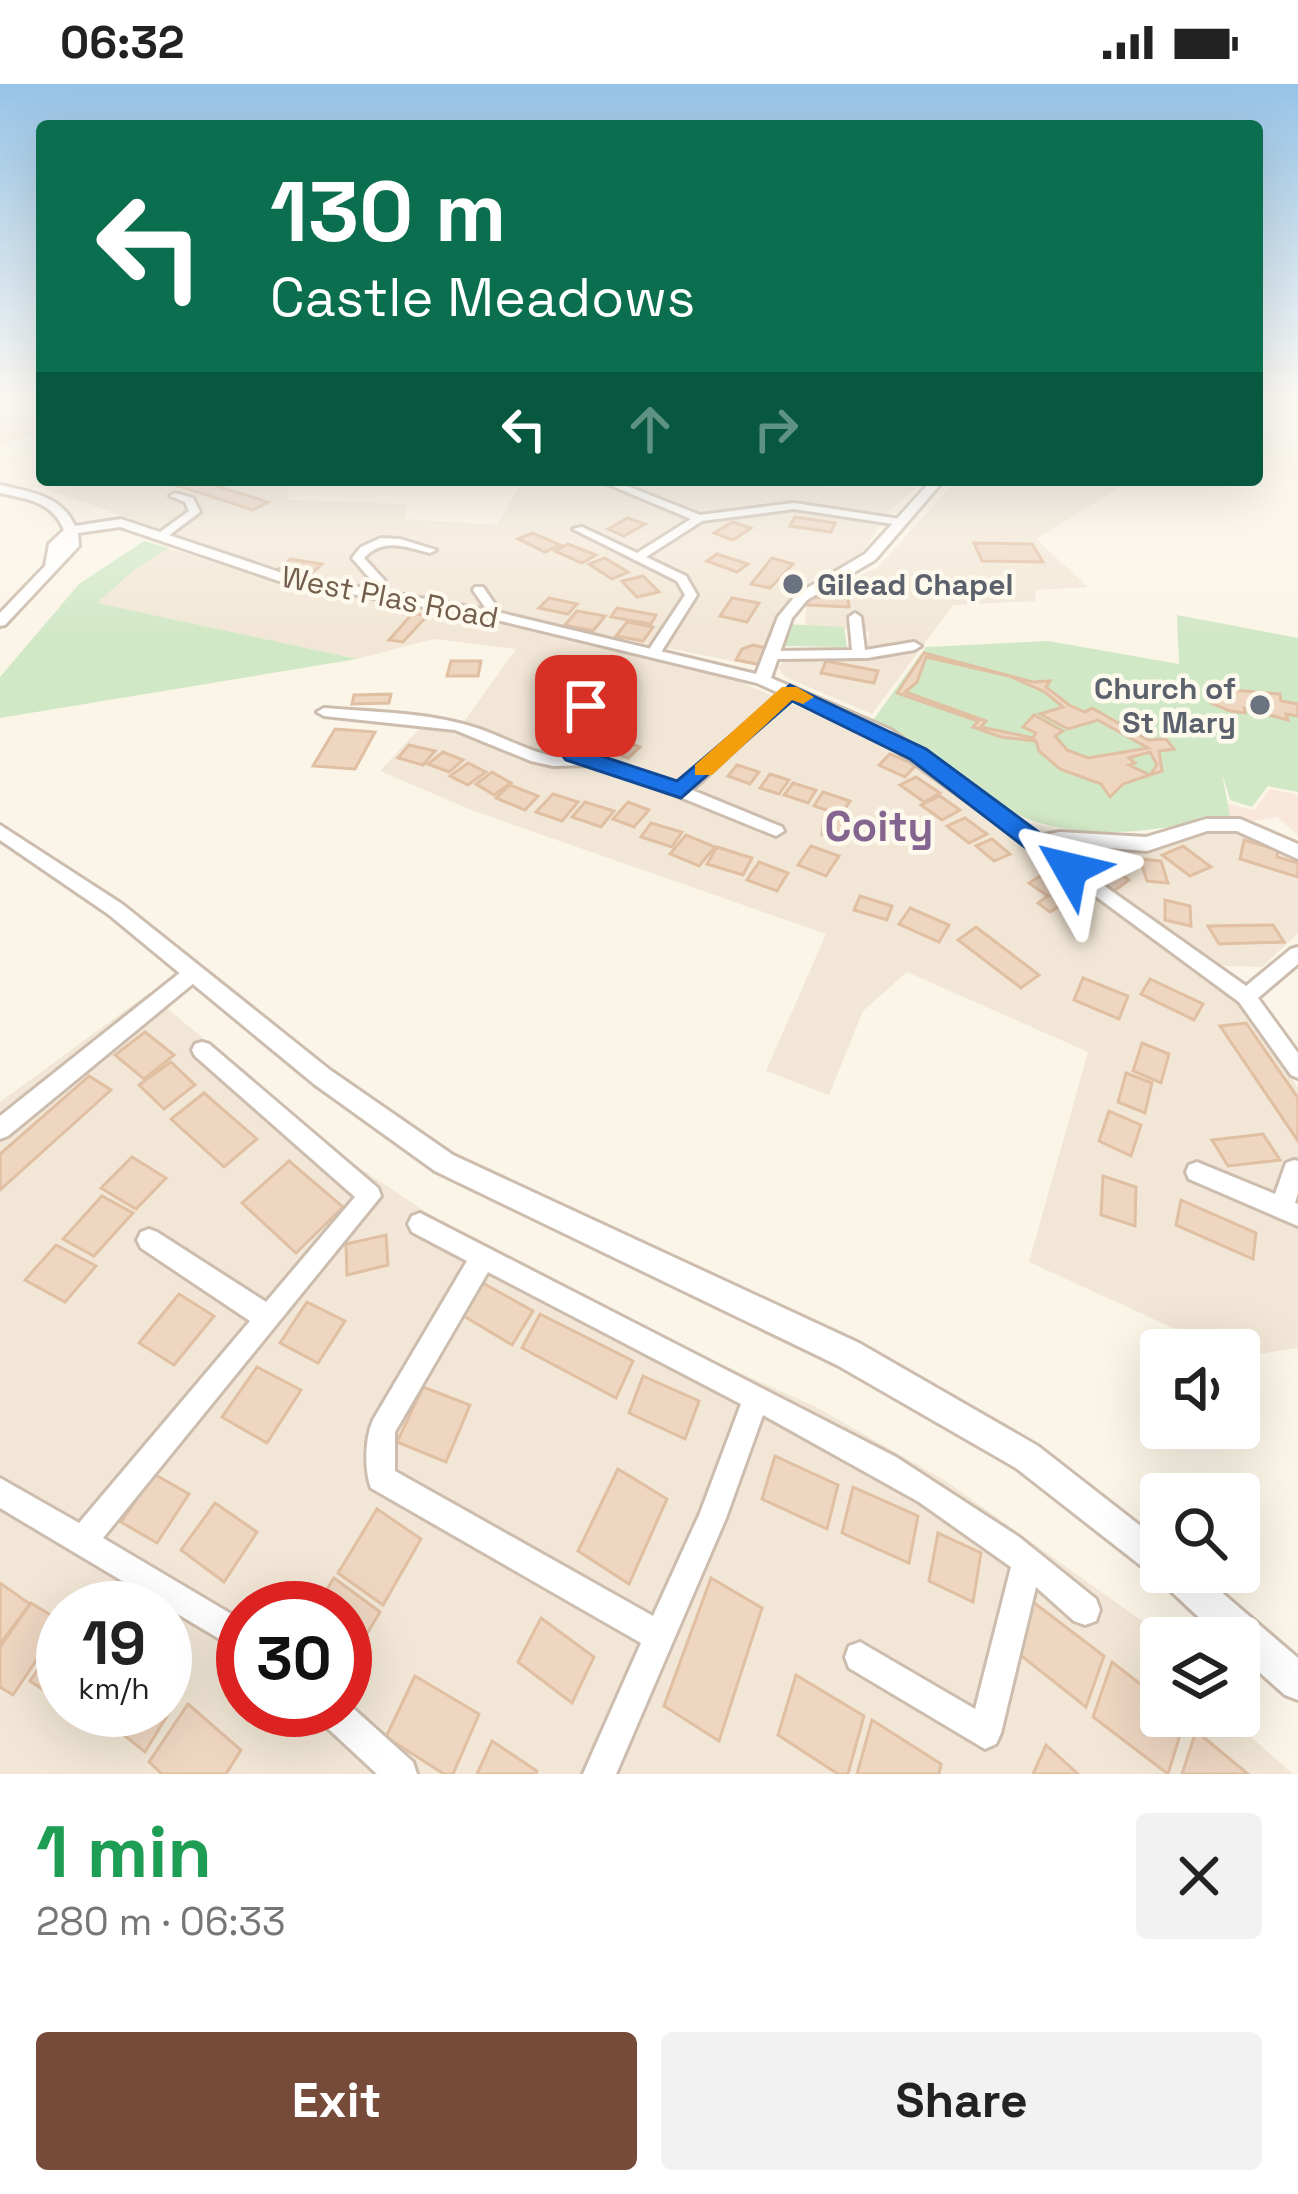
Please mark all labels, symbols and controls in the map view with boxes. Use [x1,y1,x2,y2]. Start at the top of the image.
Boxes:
text: 06:32 [60,14,184,71]
text: 130 m [270,158,507,266]
icon: left [72,168,228,324]
text: Castle Meadows [270,263,695,332]
icon: left [491,396,557,462]
icon: ahead [617,396,683,462]
icon: right [743,396,809,462]
street label: West Plas Road [278,557,502,637]
place label: Gilead Chapel [817,565,1014,604]
marker: Gilead Chapel [780,571,806,597]
pin [535,655,637,757]
place label: Church of St Mary [1094,669,1236,742]
icon: arrive [553,673,619,739]
marker: Church of St Mary [1247,692,1273,718]
district label: Coity [825,800,933,853]
position arrow [1007,806,1133,932]
map controls [1140,1329,1260,1737]
button: sound [1140,1329,1260,1449]
button: search [1140,1473,1260,1593]
speed limit sign: 30 [216,1581,372,1737]
text: 19 [82,1605,146,1682]
button: layers [1140,1617,1260,1737]
text: km/h [78,1669,150,1708]
text: 1 min [36,1806,212,1898]
button: close [1136,1813,1262,1939]
text: 280 m · 06:33 [36,1897,286,1946]
button: Exit [36,2032,637,2170]
button: Share [661,2032,1262,2170]

